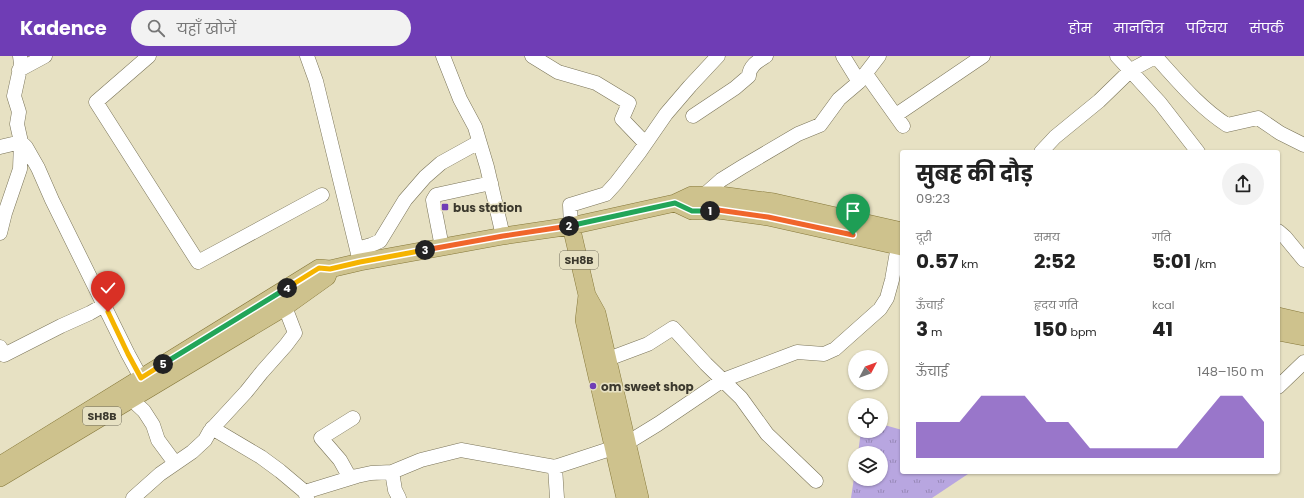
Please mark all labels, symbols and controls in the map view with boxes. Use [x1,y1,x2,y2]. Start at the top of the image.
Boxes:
search box [131,10,411,46]
text: Kadence [20,15,107,42]
icon: search [145,17,167,39]
text: यहाँ खोजें [177,18,236,39]
text: होम [1068,18,1092,38]
text: मानचित्र [1114,18,1164,38]
text: परिचय [1186,18,1227,38]
text: संपर्क [1249,18,1284,38]
text: सुबह की दौड़ [916,158,1033,189]
button: share [1222,163,1264,205]
text: 09:23 [916,189,950,208]
pin [836,194,870,235]
place label: bus station [453,199,522,216]
icon: arrive [842,200,864,222]
pin: 1 [700,201,720,221]
marker: bus station [440,202,450,212]
text: 1 [708,203,712,219]
pin: 2 [559,216,579,236]
text: 2 [566,218,572,234]
text: दूरी [916,229,932,245]
text: समय [1034,229,1060,245]
text: गति [1152,229,1171,245]
pin: 3 [415,240,435,260]
text: 3 [422,242,428,258]
text: 0.57 [916,247,958,275]
text: 2:52 [1034,247,1076,275]
text: 5:01 [1152,247,1191,275]
road number: SH8B [560,251,598,269]
text: km [958,256,978,272]
text: /km [1191,256,1216,272]
pin [91,271,125,312]
icon: check [97,277,119,299]
pin: 4 [277,278,297,298]
text: 4 [283,280,291,296]
text: ऊँचाई [916,297,943,313]
text: हृदय गति [1034,297,1078,313]
text: kcal [1152,297,1174,313]
text: 3 [916,315,928,343]
text: 150 [1034,315,1068,343]
text: 41 [1152,315,1173,343]
text: m [928,324,942,340]
text: bpm [1068,324,1097,340]
north arrow [848,350,888,390]
map controls [848,350,888,486]
pin: 5 [153,354,173,374]
text: 5 [159,356,167,372]
text: ऊँचाई [916,362,948,381]
text: 148–150 m [1197,362,1264,381]
place label: om sweet shop [601,378,694,395]
marker: om sweet shop [588,381,598,391]
button: locate [848,398,888,438]
road number: SH8B [83,407,121,425]
button: layers [848,446,888,486]

